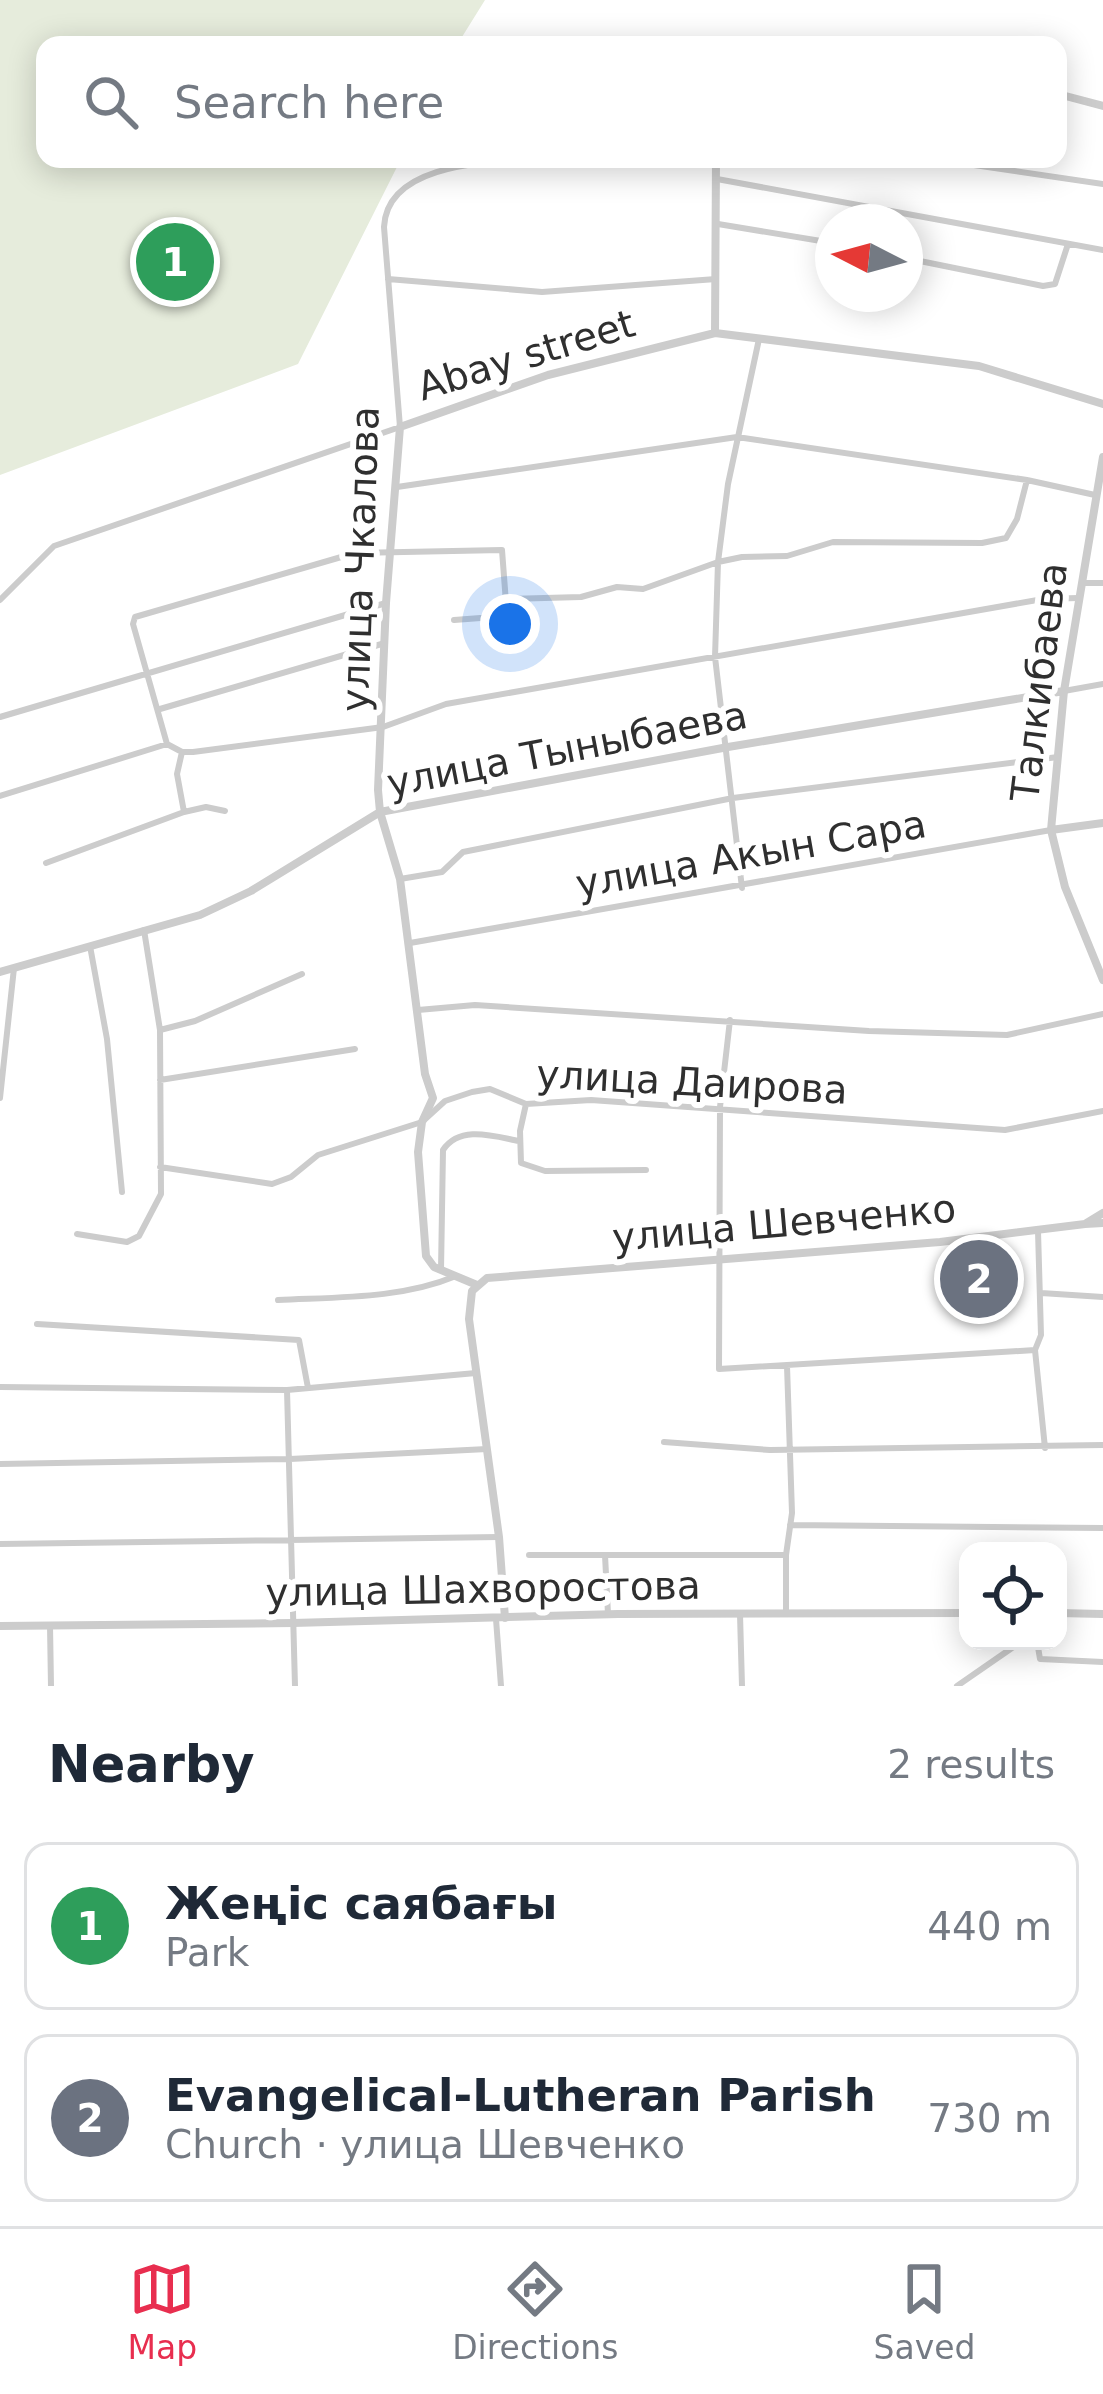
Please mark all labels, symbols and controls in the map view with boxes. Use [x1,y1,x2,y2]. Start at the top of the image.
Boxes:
search box [36,36,1067,168]
icon: search [78,69,144,135]
text: Search here [174,76,444,129]
north arrow [815,204,923,312]
pin: 1 [136,217,214,307]
street label: Abay street [412,301,640,409]
street label: улица Чкалова [332,405,388,713]
street label: Талкибаева [1002,560,1076,805]
your location [480,594,540,654]
street label: улица Тыныбаева [383,692,751,806]
street label: улица Акын Сара [572,801,930,907]
street label: улица Даирова [535,1051,849,1113]
street label: улица Шевченко [610,1186,958,1260]
pin: 2 [940,1234,1018,1324]
map controls [959,1542,1067,1650]
button: locate [959,1542,1067,1650]
street label: улица Шахворостова [265,1563,701,1615]
text: Nearby [48,1735,255,1794]
text: 2 results [887,1742,1055,1787]
text: Жеңіс саябағы [165,1877,558,1930]
text: 1 [76,1904,104,1949]
text: 440 m [927,1904,1052,1949]
text: Park [165,1930,249,1975]
text: Evangelical-Lutheran Parish [165,2069,876,2122]
text: 2 [76,2096,104,2141]
text: 730 m [927,2096,1052,2141]
text: Church · улица Шевченко [165,2122,685,2167]
tab: Map [128,2256,197,2367]
tab: Directions [452,2256,618,2367]
tab: Saved [874,2256,975,2367]

